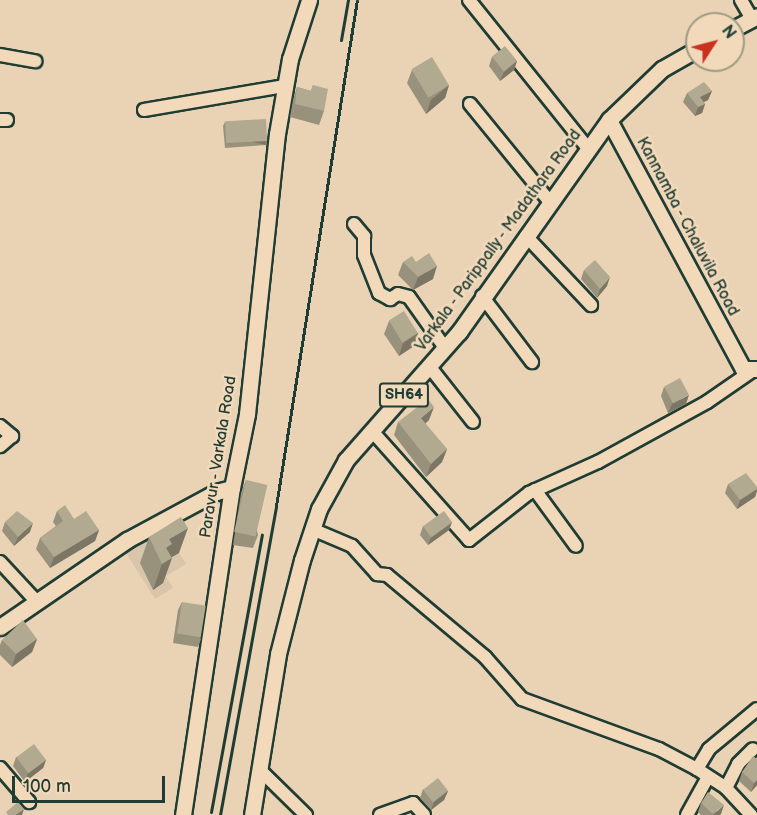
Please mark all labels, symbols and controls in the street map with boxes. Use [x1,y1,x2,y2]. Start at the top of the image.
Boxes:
north arrow [685,12,745,72]
text: N [717,22,740,43]
street label: Varkala - Parippally - Madathara Road [411,125,587,357]
street label: Kannamba - Chaluvila Road [631,134,743,320]
street label: Paravur - Varkala Road [197,374,241,540]
road number: SH64 [378,383,430,407]
scale bar [15,764,168,802]
text: 100 m [23,776,71,797]

